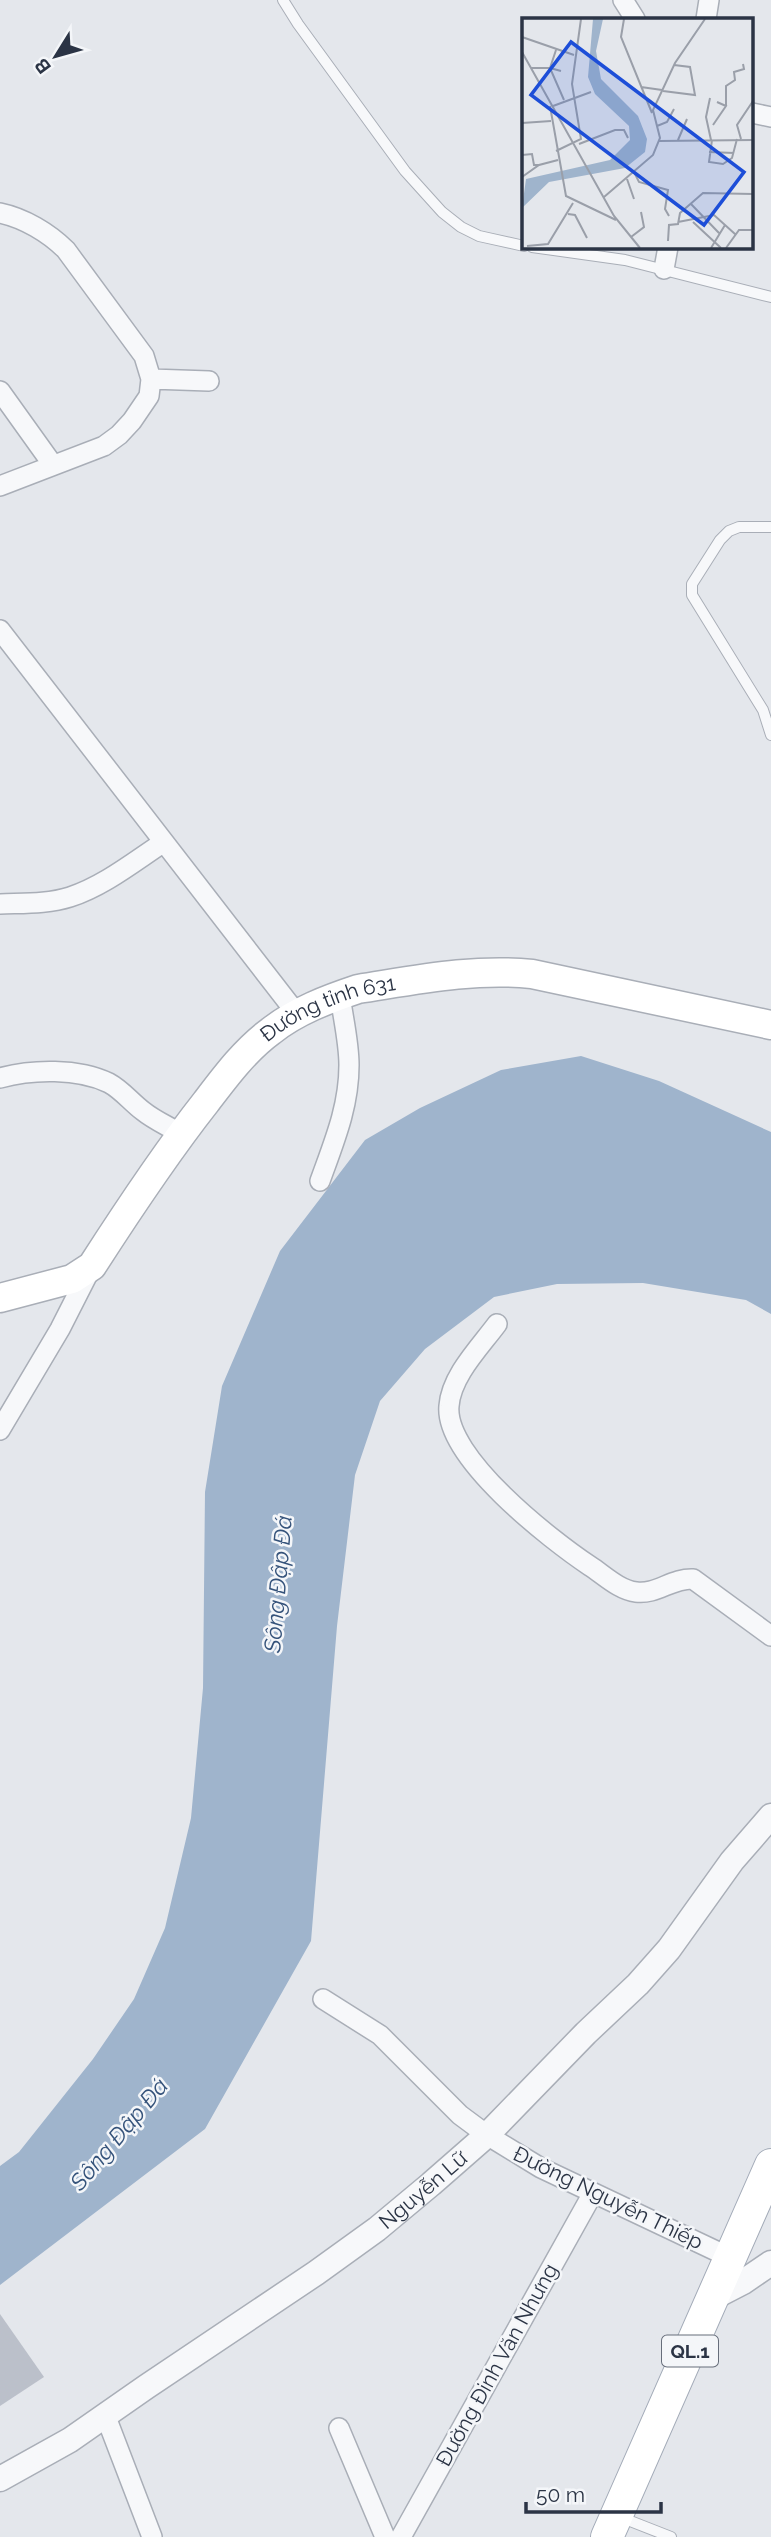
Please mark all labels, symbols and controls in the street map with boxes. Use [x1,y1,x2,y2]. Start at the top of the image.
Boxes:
inset map [522,18,754,248]
north arrow [21,21,91,91]
text: B [30,54,55,78]
street label: Đường tỉnh 631 [255,970,397,1047]
water label: Sông Đập Đá [258,1514,297,1655]
water label: Sông Đập Đá [63,2072,173,2196]
street label: Đường Nguyễn Thiếp [509,2141,707,2254]
street label: Nguyễn Lữ [374,2144,473,2234]
street label: Đường Đinh Văn Nhưng [430,2259,563,2470]
road number: QL.1 [662,2336,718,2366]
scale bar [526,2470,661,2514]
text: 50 m [536,2482,585,2507]

